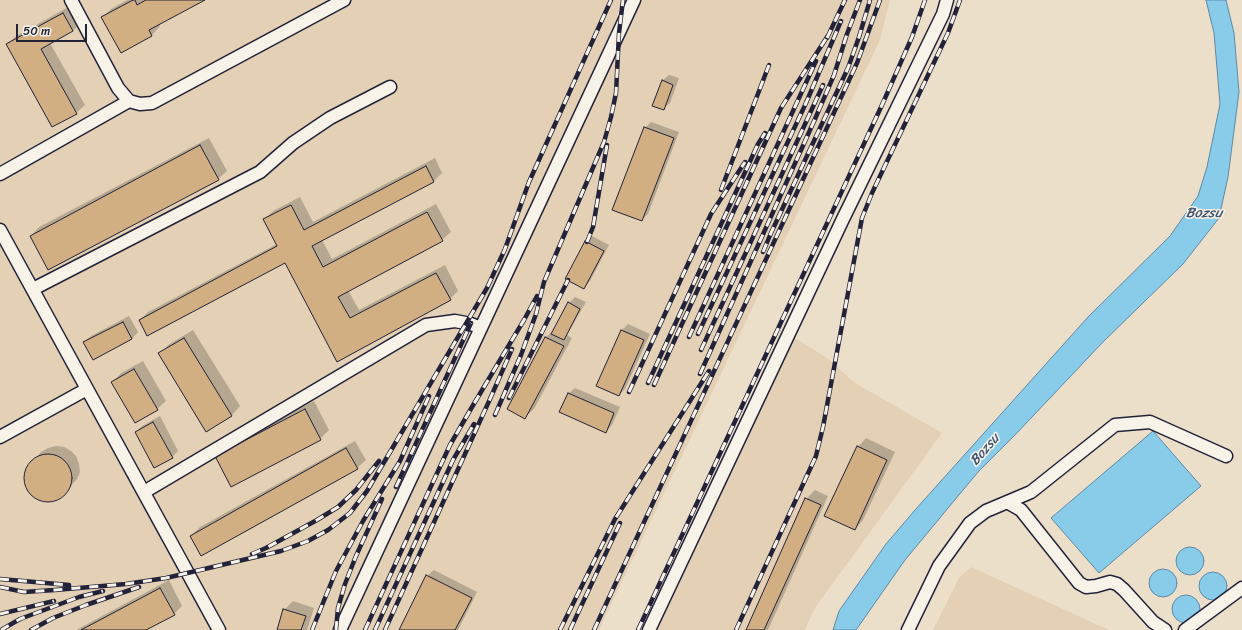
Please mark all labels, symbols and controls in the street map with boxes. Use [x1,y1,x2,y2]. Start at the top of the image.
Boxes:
scale bar [18,16,89,42]
text: 50 m [23,20,50,42]
water label: Bozsu [1186,205,1222,221]
water label: Bozsu [967,431,1003,469]

